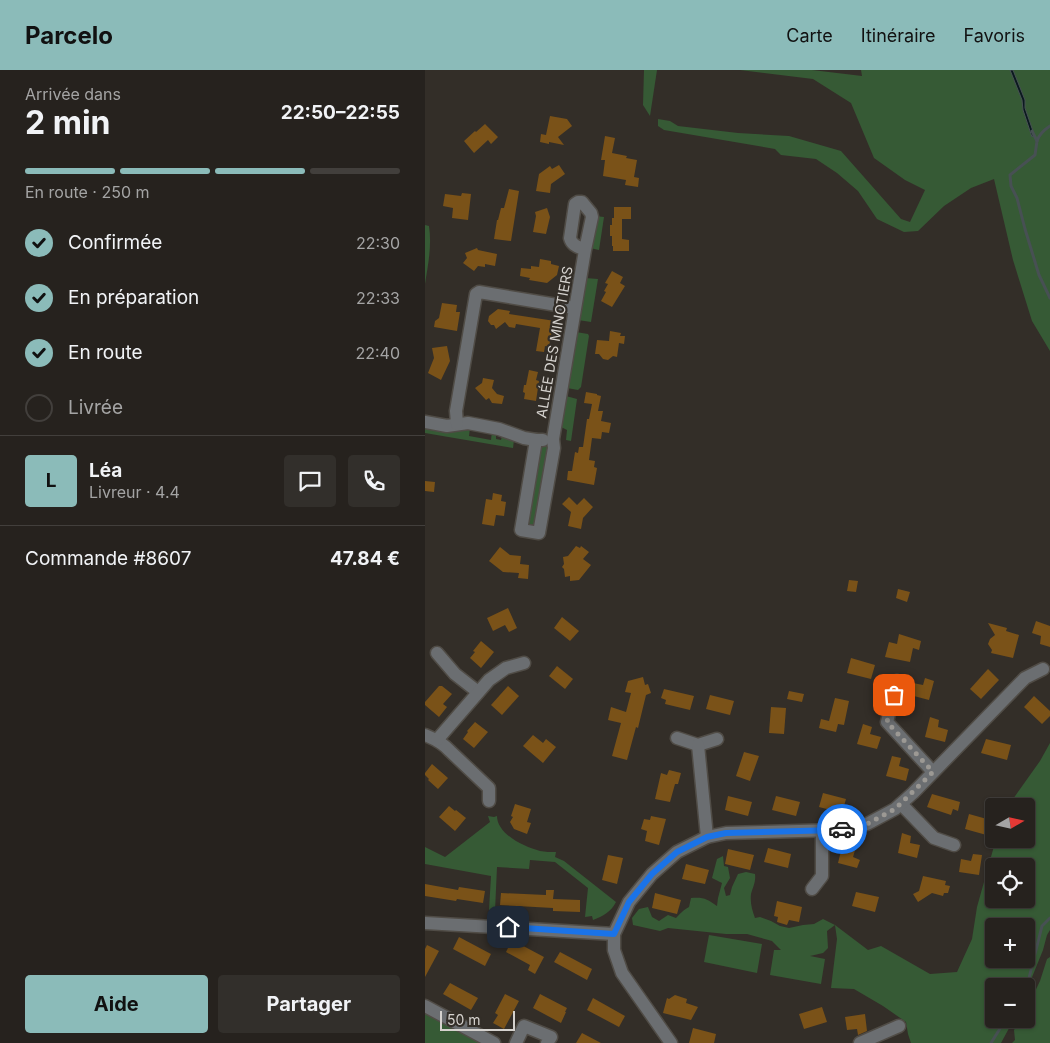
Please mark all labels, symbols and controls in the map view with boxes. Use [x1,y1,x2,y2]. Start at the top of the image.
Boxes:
text: Parcelo [25,21,113,50]
text: Carte [786,25,833,46]
text: Itinéraire [861,25,935,46]
text: Favoris [963,25,1025,46]
text: Arrivée dans [25,84,121,104]
text: 22:50–22:55 [281,101,400,124]
text: 2 min [25,103,111,142]
text: En route · 250 m [25,182,150,202]
icon: check [25,229,53,257]
text: Confirmée [68,231,162,254]
text: 22:30 [356,233,400,253]
street label: ALLÉE DES MINOTIERS [532,265,576,419]
icon: check [25,284,53,312]
text: En préparation [68,286,199,309]
text: 22:33 [356,288,400,308]
icon: check [25,339,53,367]
text: En route [68,341,143,364]
text: 22:40 [355,343,400,363]
text: Livrée [68,396,123,419]
button: chat [284,455,336,507]
button: phone [348,455,400,507]
text: Léa [89,459,122,482]
text: L [46,469,56,492]
text: Livreur · 4.4 [89,482,180,502]
text: Commande #8607 [25,547,191,570]
text: 47.84 € [330,547,400,570]
pin [873,674,915,716]
icon: bag [880,681,908,709]
north arrow [985,798,1035,848]
map controls [985,798,1035,1028]
courier [817,804,867,854]
icon: car [828,815,856,843]
button: locate [985,858,1035,908]
pin [487,906,529,948]
icon: home [494,913,522,941]
button: + [985,918,1035,968]
button: Aide [25,975,208,1033]
button: Partager [218,975,400,1033]
button: − [985,978,1035,1028]
scale bar [440,1008,515,1031]
text: 50 m [447,1011,481,1028]

